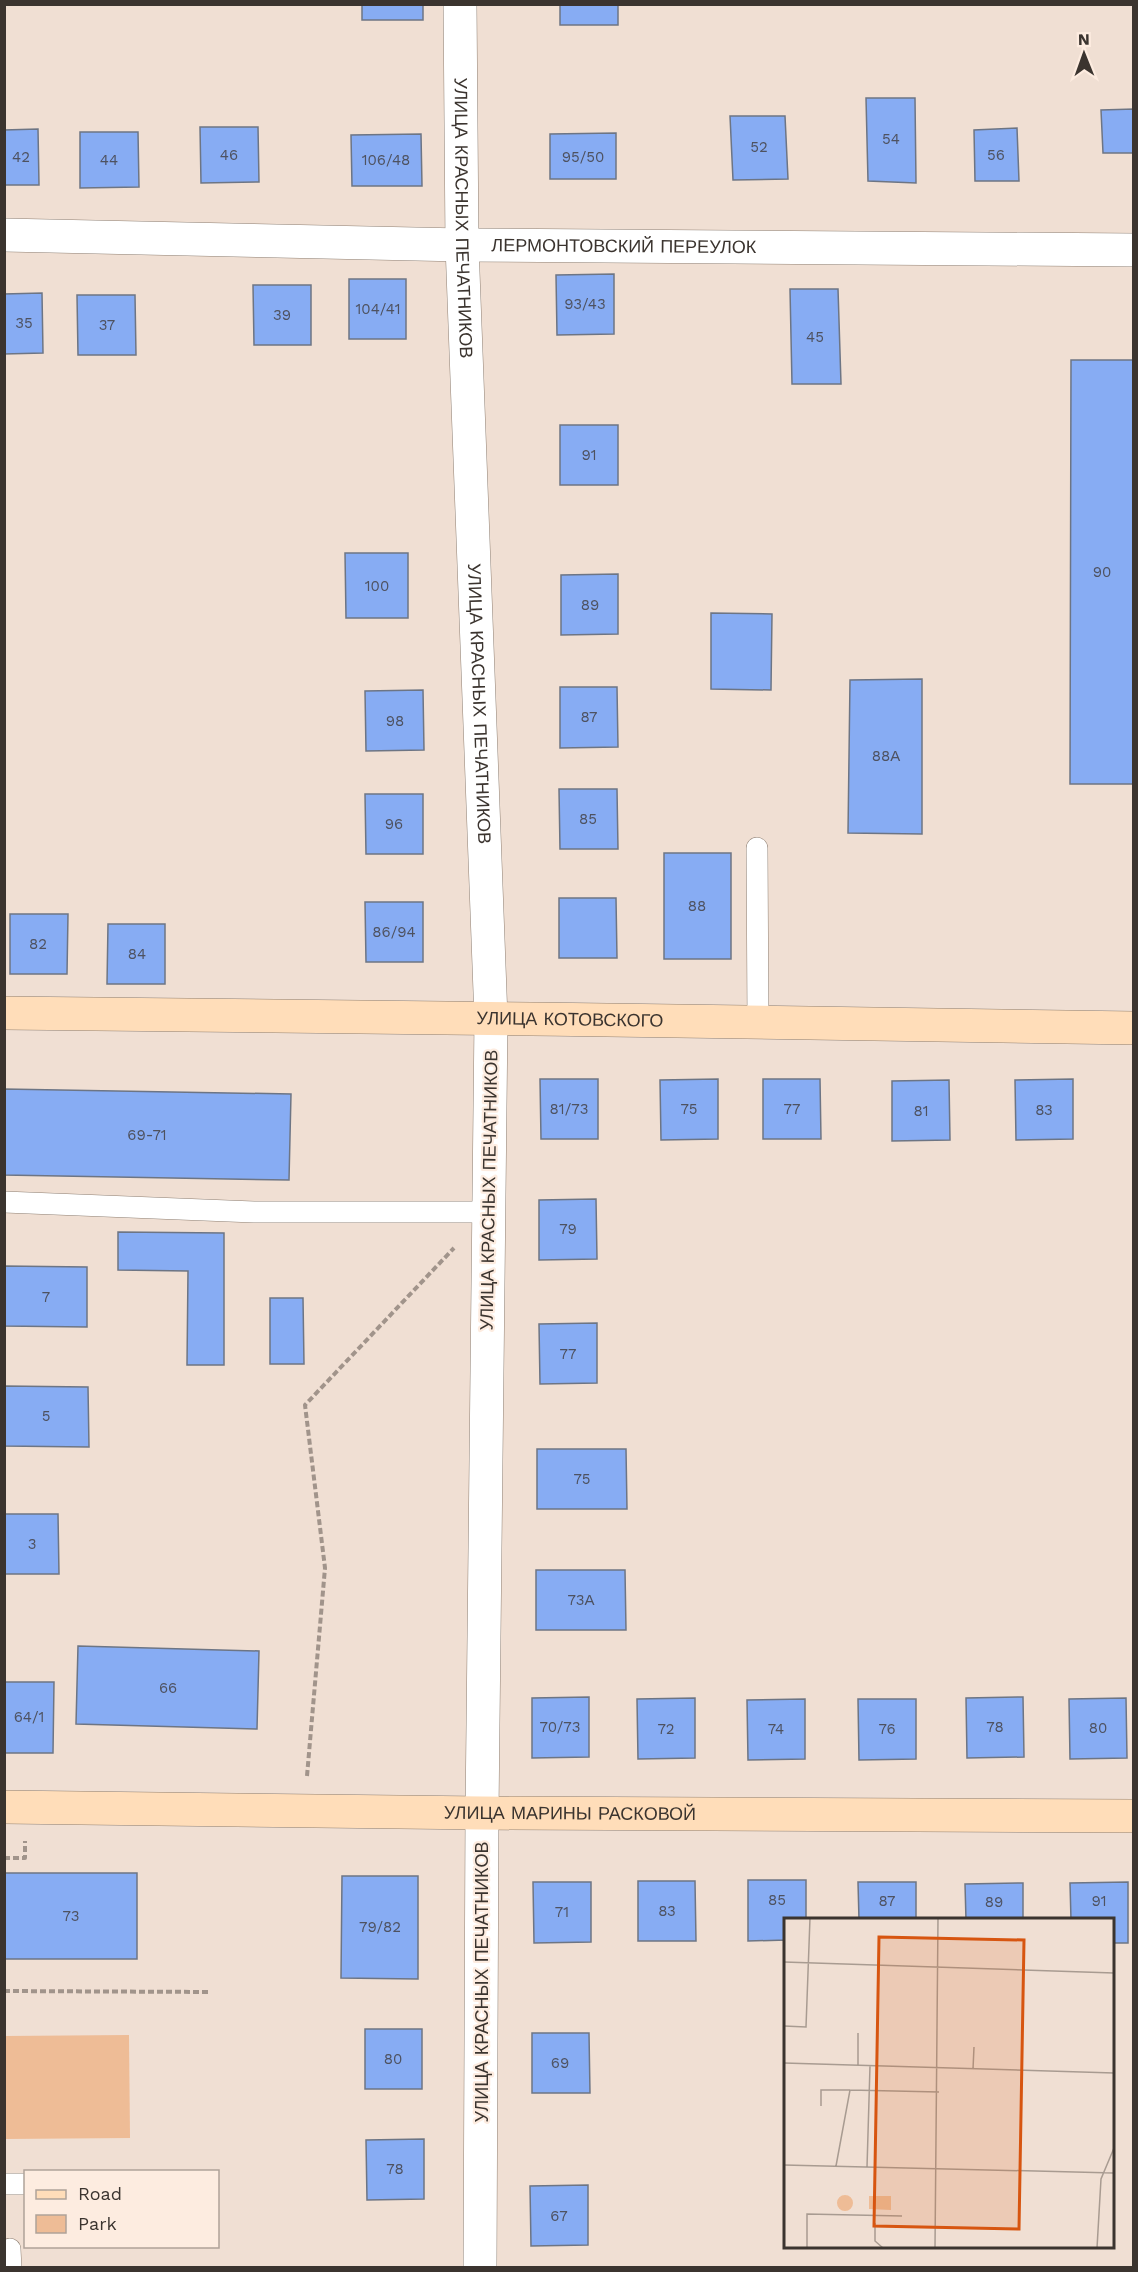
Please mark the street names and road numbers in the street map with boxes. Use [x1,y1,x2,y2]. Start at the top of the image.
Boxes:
street label: УЛИЦА КРАСНЫХ ПЕЧАТНИКОВ [451,77,477,359]
street label: ЛЕРМОНТОВСКИЙ ПЕРЕУЛОК [491,234,757,257]
street label: УЛИЦА КРАСНЫХ ПЕЧАТНИКОВ [464,563,495,844]
street label: УЛИЦА КОТОВСКОГО [476,1007,664,1031]
street label: УЛИЦА КРАСНЫХ ПЕЧАТНИКОВ [476,1049,501,1331]
street label: УЛИЦА МАРИНЫ РАСКОВОЙ [444,1802,696,1824]
street label: УЛИЦА КРАСНЫХ ПЕЧАТНИКОВ [471,1842,492,2122]

